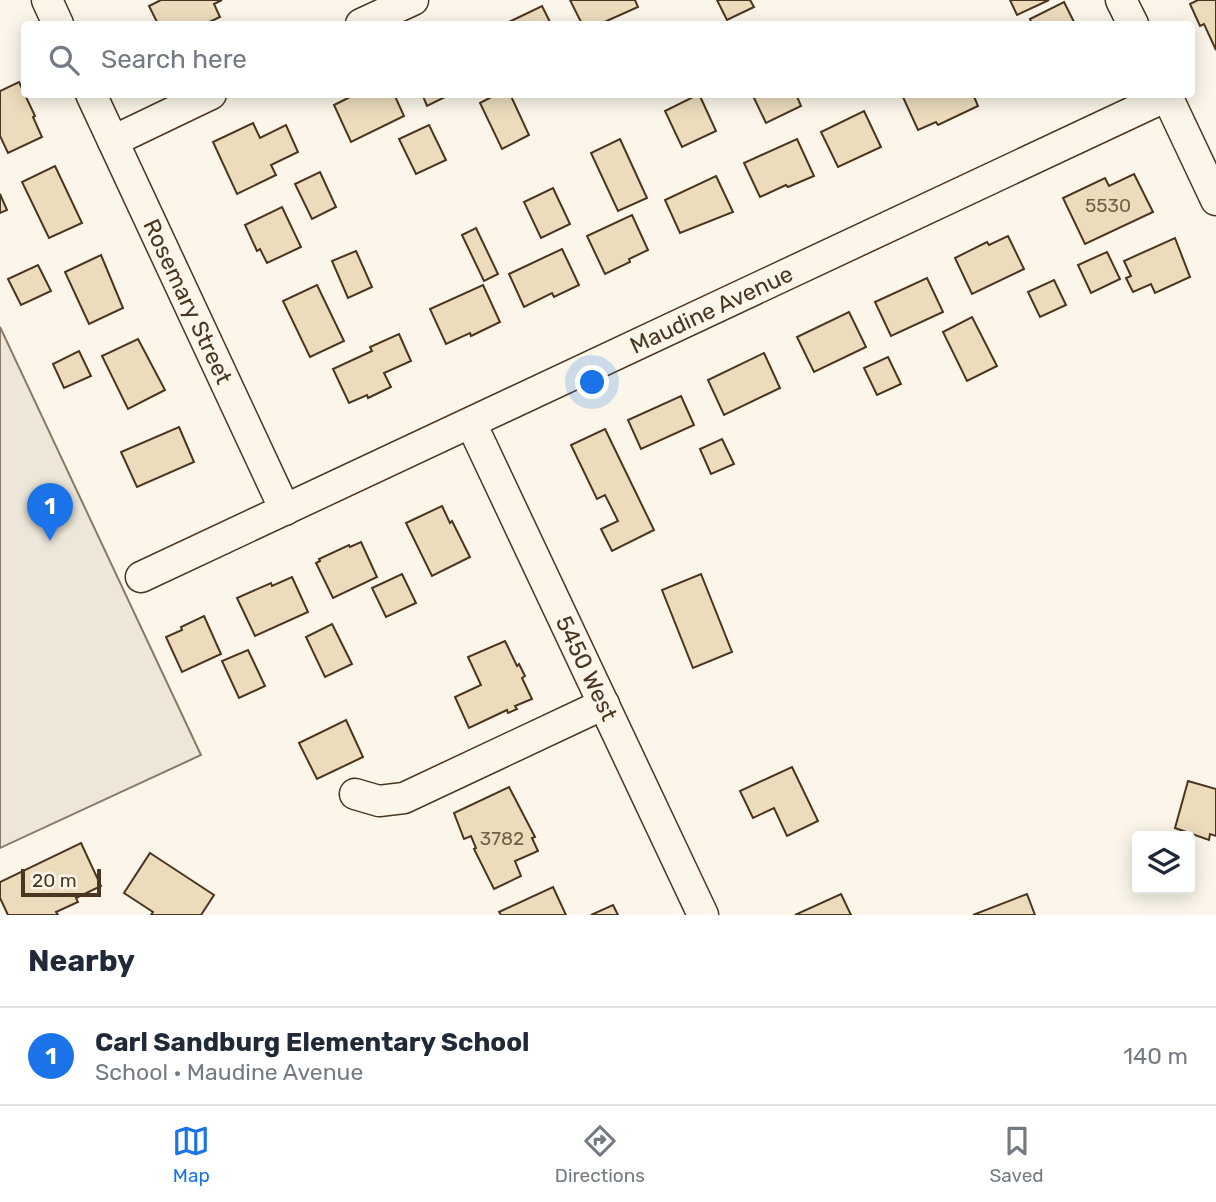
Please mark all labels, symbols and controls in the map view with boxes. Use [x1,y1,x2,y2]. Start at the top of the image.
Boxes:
search box [21,21,1195,98]
icon: search [45,41,83,79]
text: Search here [101,44,247,75]
house number: 5530 [1085,194,1131,217]
street label: Rosemary Street [137,215,238,389]
street label: Maudine Avenue [626,259,797,360]
your location [575,365,609,399]
pin: 1 [27,483,73,541]
street label: 5450 West [550,611,623,725]
house number: 3782 [480,827,524,850]
map controls [1132,831,1195,894]
button: layers [1132,831,1195,894]
scale bar [21,866,102,898]
text: 20 m [32,869,77,892]
text: Nearby [28,943,135,979]
text: Carl Sandburg Elementary School [95,1027,530,1058]
text: 1 [45,1042,57,1070]
text: 140 m [1123,1042,1188,1070]
text: School · Maudine Avenue [95,1058,363,1086]
tab: Map [172,1122,210,1187]
tab: Directions [555,1122,645,1187]
tab: Saved [989,1122,1044,1187]

